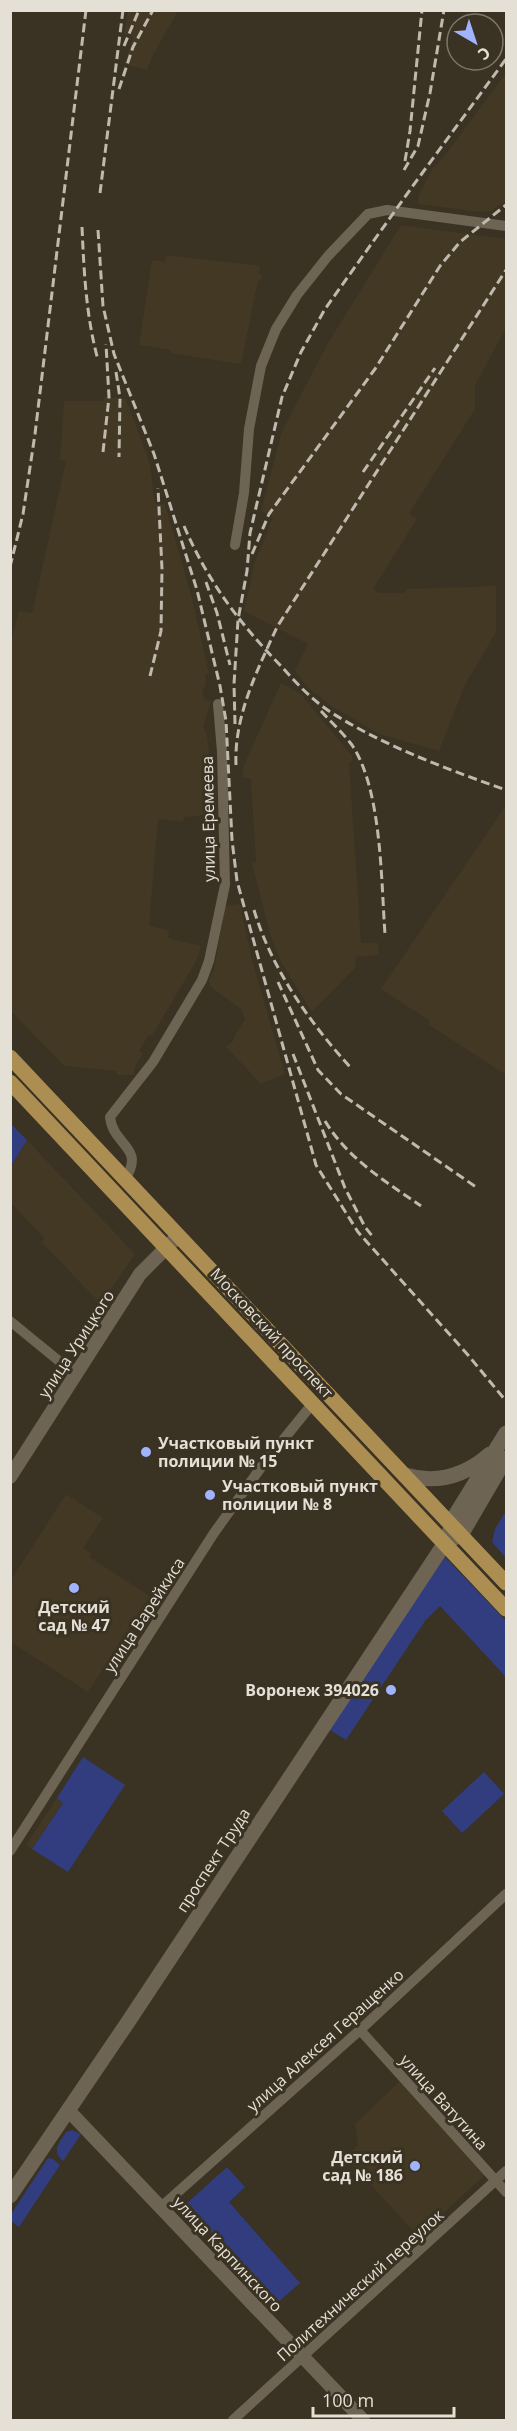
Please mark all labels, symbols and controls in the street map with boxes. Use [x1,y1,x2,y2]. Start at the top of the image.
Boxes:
north arrow [445,12,505,72]
text: С [474,42,495,65]
street label: улица Еремеева [196,756,220,882]
street label: Московский проспект [206,1263,339,1403]
street label: улица Урицкого [33,1286,119,1402]
place label: Участковый пункт полиции № 15 [158,1432,314,1472]
marker: Участковый пункт полиции № 15 [139,1445,153,1459]
place label: Участковый пункт полиции № 8 [222,1475,378,1515]
marker: Участковый пункт полиции № 8 [203,1488,217,1502]
street label: улица Варейкиса [98,1553,190,1677]
marker: Детский сад № 47 [67,1581,81,1595]
place label: Детский сад № 47 [38,1596,110,1636]
place label: Воронеж 394026 [245,1679,379,1701]
marker: Воронеж 394026 [384,1683,398,1697]
street label: проспект Труда [171,1803,255,1917]
street label: улица Алексея Геращенко [242,1964,408,2116]
street label: улица Ватутина [395,2049,493,2155]
place label: Детский сад № 186 [322,2146,403,2186]
marker: Детский сад № 186 [408,2159,422,2173]
street label: улица Карпинского [168,2191,288,2317]
street label: Политехнический переулок [272,2204,449,2366]
scale bar [313,2380,454,2418]
text: 100 m [322,2388,374,2412]

